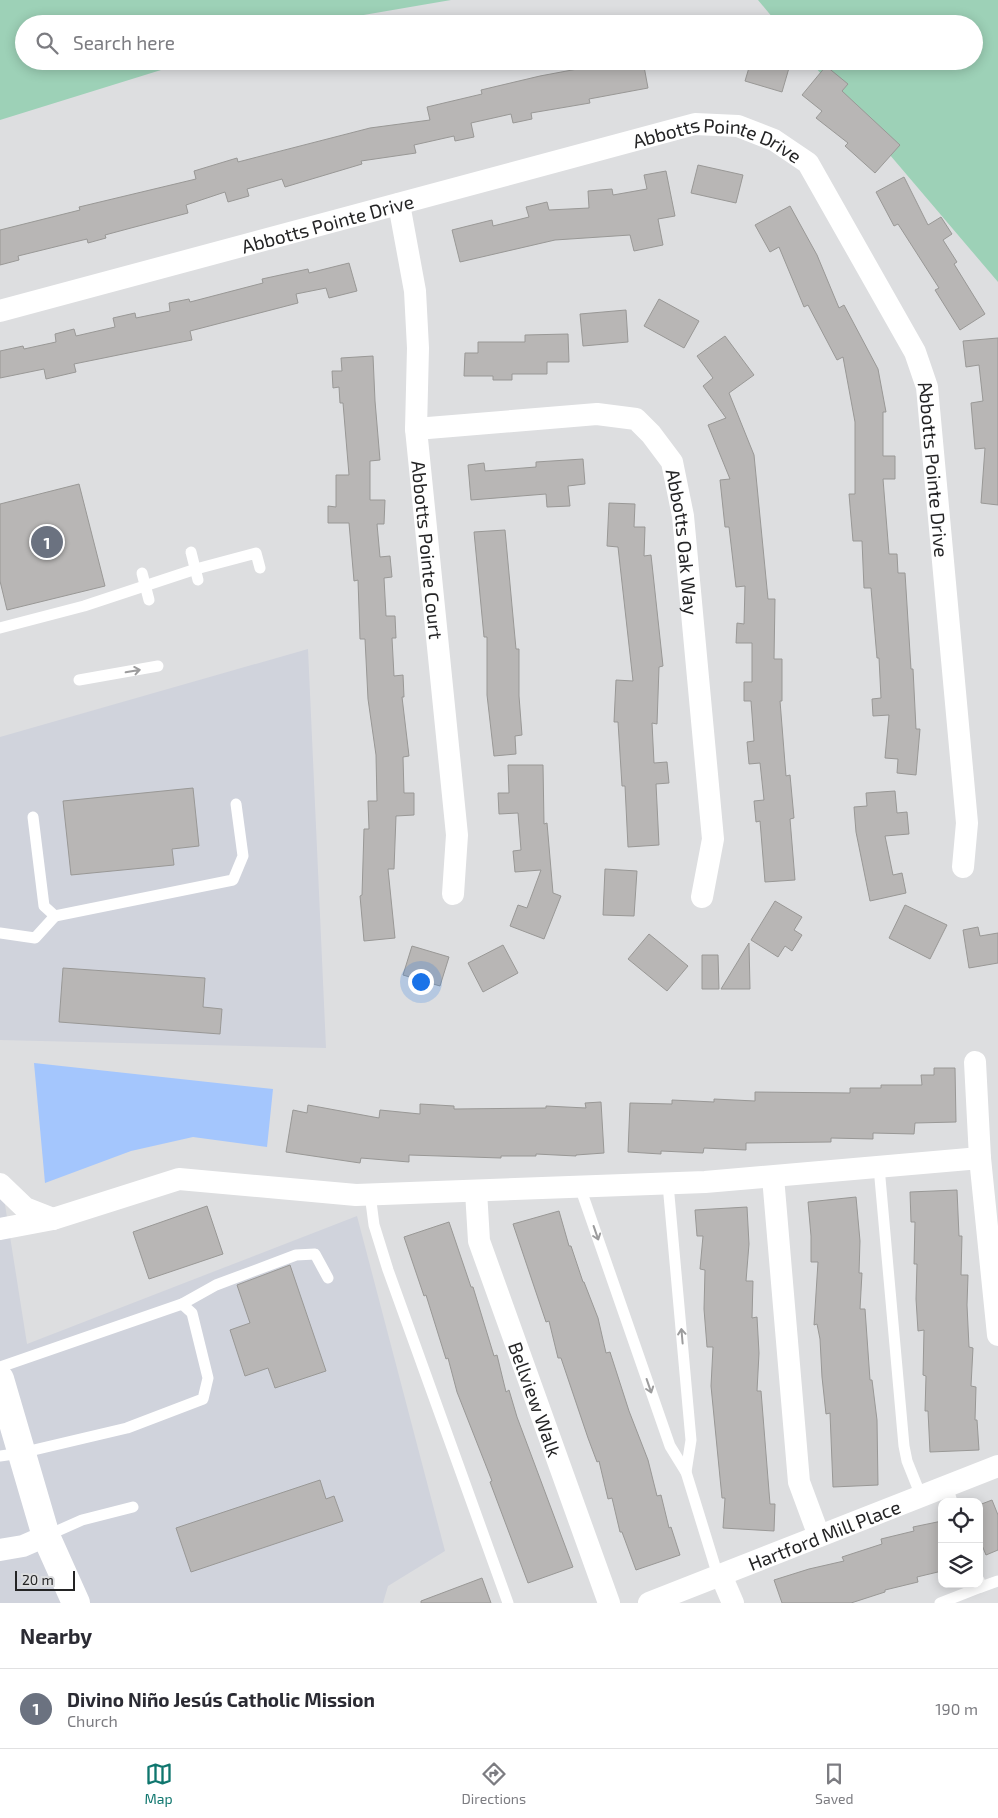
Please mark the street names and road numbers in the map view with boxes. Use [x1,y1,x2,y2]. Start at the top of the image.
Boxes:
street label: Abbotts Pointe Drive [630,112,806,167]
street label: Abbotts Pointe Drive [239,189,416,257]
street label: Abbotts Pointe Drive [914,377,954,558]
street label: Abbotts Pointe Court [408,459,449,640]
street label: Abbotts Oak Way [662,467,704,616]
street label: Bellview Walk [505,1338,567,1460]
street label: Hartford Mill Place [745,1494,903,1575]

